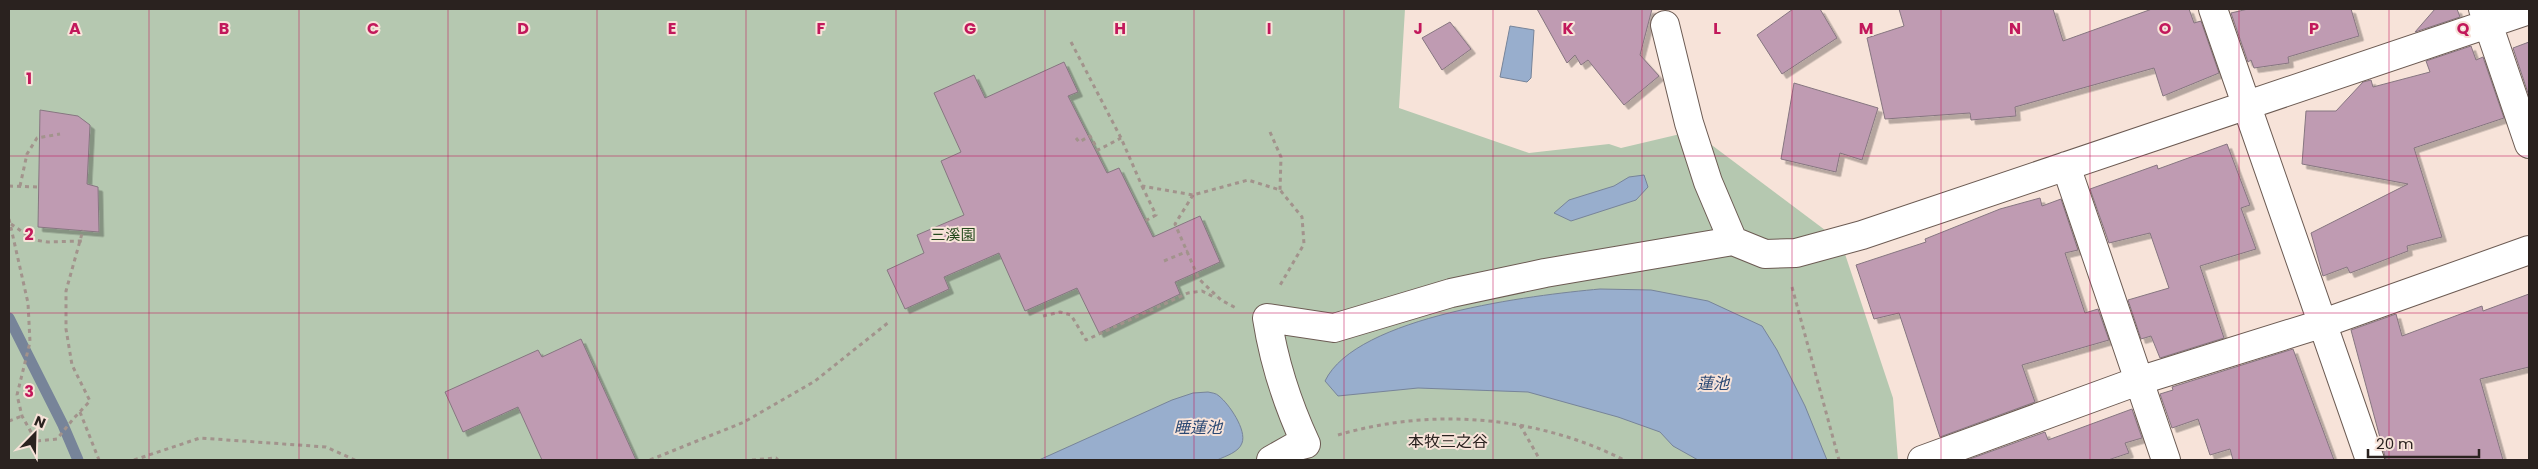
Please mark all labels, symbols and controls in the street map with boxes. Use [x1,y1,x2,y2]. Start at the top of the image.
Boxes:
text: A [69,17,81,40]
text: B [219,17,229,40]
text: C [367,17,379,40]
text: D [517,17,529,40]
text: E [668,17,676,40]
text: F [817,17,826,40]
text: G [964,17,976,40]
text: H [1114,17,1126,40]
text: I [1267,17,1271,40]
text: J [1413,17,1423,40]
text: K [1562,17,1574,40]
text: L [1713,17,1721,40]
text: M [1859,17,1873,40]
text: N [2009,17,2021,40]
text: O [2159,17,2172,40]
text: P [2309,17,2319,40]
text: Q [2457,17,2470,40]
text: 1 [26,67,32,90]
text: 2 [24,223,34,246]
park label: 三溪園 [930,224,976,245]
water label: 蓮池 [1697,372,1731,395]
text: 3 [24,380,34,403]
north arrow [10,409,60,459]
text: N [31,411,49,433]
water label: 睡蓮池 [1174,416,1224,439]
scale bar [2368,426,2479,458]
district label: 本牧三之谷 [1408,430,1488,453]
text: 20 m [2376,433,2414,454]

